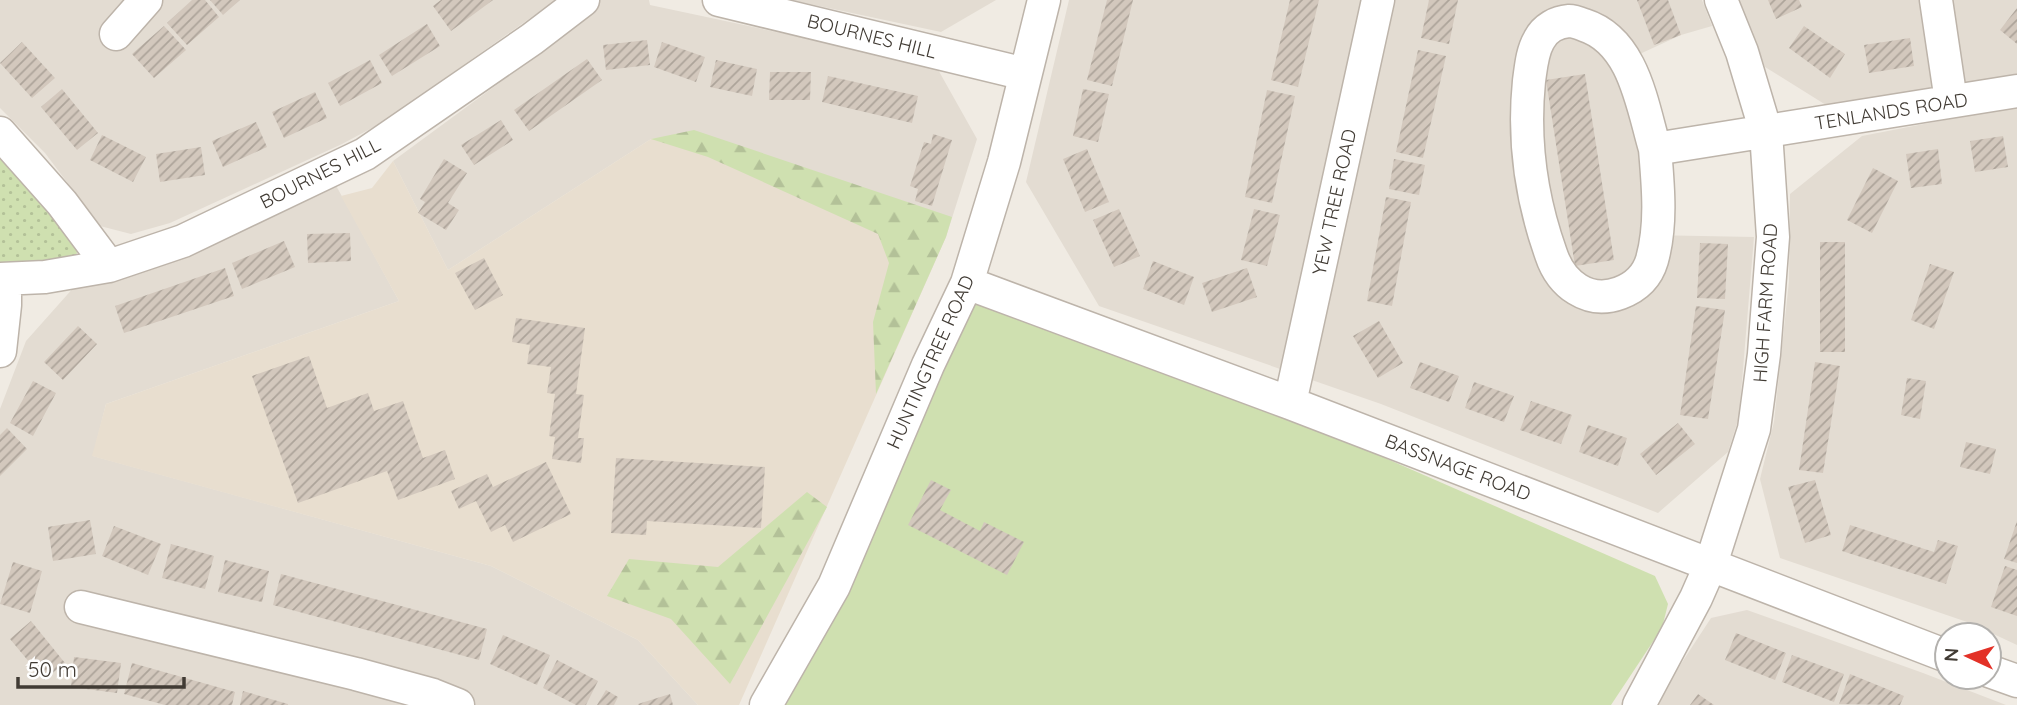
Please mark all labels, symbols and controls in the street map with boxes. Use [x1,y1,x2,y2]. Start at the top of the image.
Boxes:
street label: BOURNES HILL [805,8,939,64]
street label: TENLANDS ROAD [1813,87,1969,135]
street label: YEW TREE ROAD [1307,127,1361,277]
street label: BOURNES HILL [256,132,384,214]
street label: HIGH FARM ROAD [1747,223,1783,383]
street label: HUNTINGTREE ROAD [881,271,979,453]
street label: BASSNAGE ROAD [1382,428,1534,506]
north arrow [1933,621,2003,691]
scale bar [18,646,184,690]
text: N [1939,647,1963,663]
text: 50 m [28,656,77,682]

